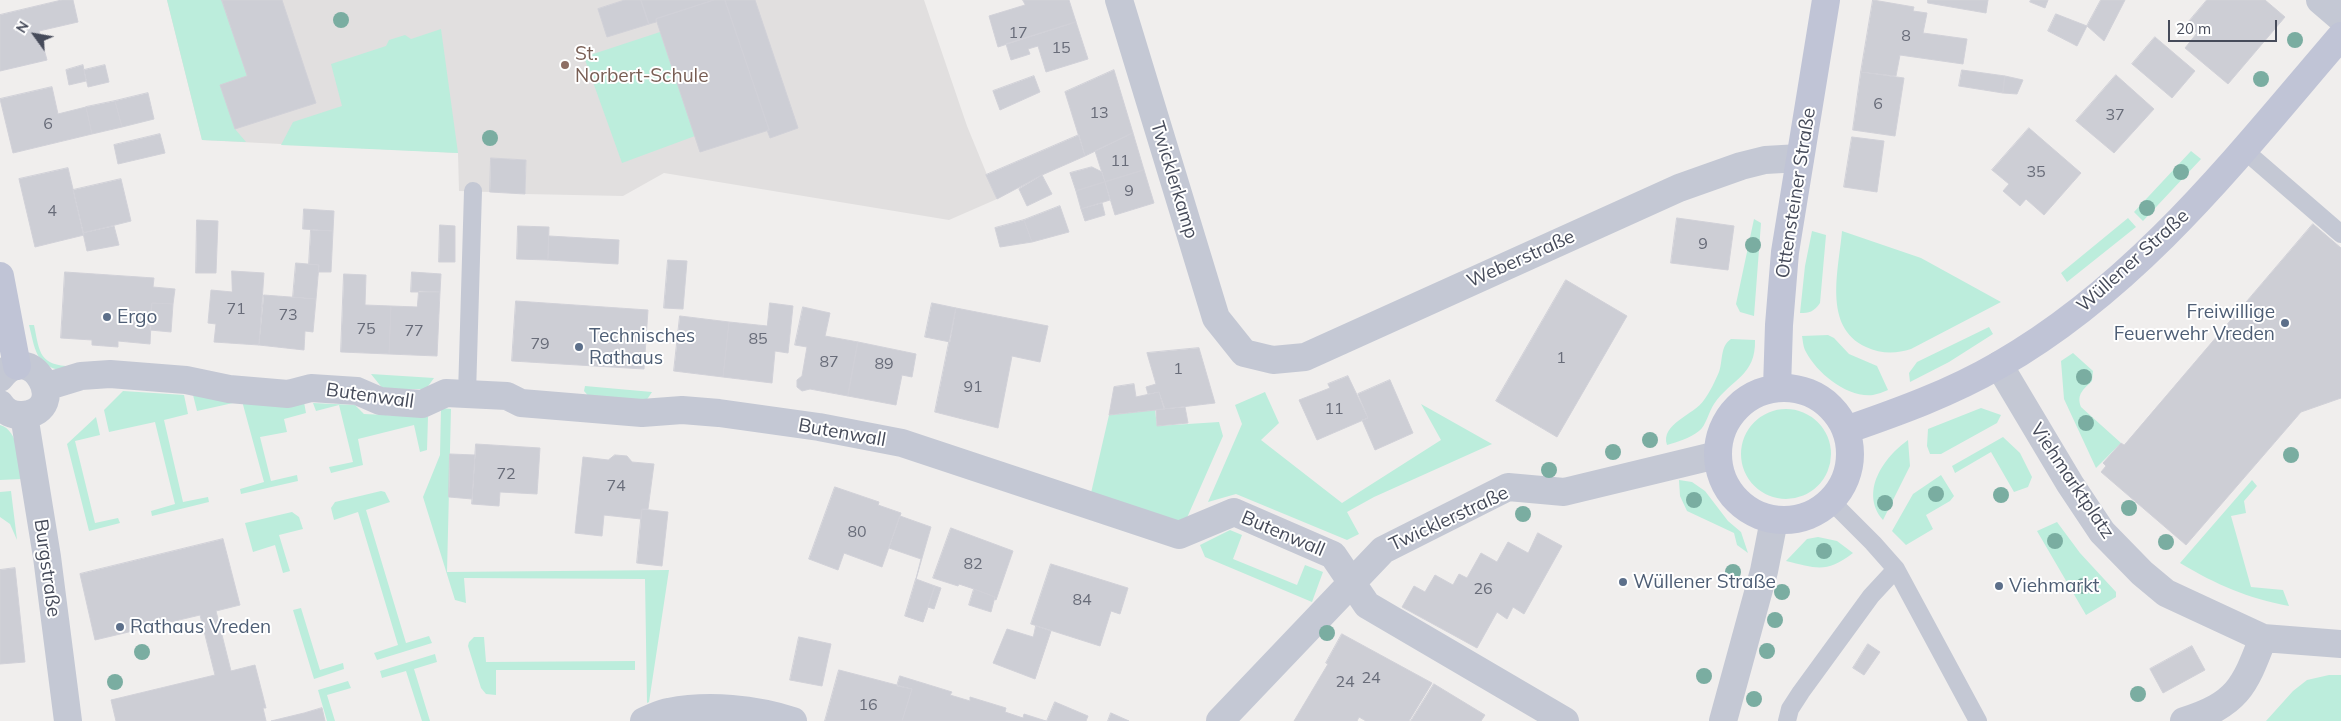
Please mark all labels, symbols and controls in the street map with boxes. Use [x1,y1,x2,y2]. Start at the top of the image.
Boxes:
north arrow [10,10,60,60]
scale bar [2171,10,2280,42]
text: N [12,18,33,36]
text: 20 m [2176,19,2211,38]
house number: 17 [1008,23,1028,43]
house number: 8 [1901,26,1911,46]
house number: 15 [1051,38,1071,58]
place label: St. Norbert-Schule [575,43,708,87]
marker: St. Norbert-Schule [559,59,571,71]
house number: 6 [1873,94,1883,114]
house number: 13 [1089,103,1109,123]
house number: 37 [2105,105,2125,125]
street label: Ottensteiner Straße [1771,106,1821,280]
house number: 6 [43,114,53,134]
street label: Twicklerkamp [1145,119,1203,241]
house number: 11 [1110,151,1130,171]
house number: 35 [2026,162,2046,182]
house number: 9 [1124,181,1134,201]
house number: 4 [47,201,57,221]
street label: Wüllener Straße [2072,205,2194,317]
street label: Weberstraße [1464,225,1578,293]
house number: 9 [1698,234,1708,254]
house number: 71 [226,299,246,319]
place label: Freiwillige Feuerwehr Vreden [2114,301,2275,345]
house number: 73 [278,305,298,325]
place label: Ergo [117,306,157,328]
marker: Ergo [101,311,113,323]
marker: Freiwillige Feuerwehr Vreden [2279,317,2291,329]
house number: 75 [356,319,376,339]
house number: 77 [404,321,424,341]
place label: Technisches Rathaus [589,325,695,369]
house number: 85 [748,329,768,349]
house number: 79 [530,334,550,354]
marker: Technisches Rathaus [573,341,585,353]
house number: 1 [1556,348,1566,368]
house number: 87 [819,352,839,372]
house number: 89 [874,354,894,374]
house number: 1 [1173,359,1183,379]
house number: 91 [963,377,983,397]
street label: Butenwall [325,379,415,413]
house number: 11 [1324,399,1344,419]
street label: Butenwall [796,414,888,452]
street label: Viehmarktplatz [2025,419,2119,543]
house number: 72 [496,464,516,484]
house number: 74 [606,476,626,496]
street label: Twicklerstraße [1386,481,1512,557]
street label: Butenwall [1238,506,1328,562]
street label: Burgstraße [29,518,65,618]
house number: 80 [847,522,867,542]
house number: 82 [963,554,983,574]
place label: Wüllener Straße [1633,571,1776,593]
place label: Viehmarkt [2009,575,2099,597]
marker: Wüllener Straße [1617,576,1629,588]
house number: 26 [1473,579,1493,599]
marker: Viehmarkt [1993,580,2005,592]
house number: 84 [1072,590,1092,610]
place label: Rathaus Vreden [130,616,271,638]
marker: Rathaus Vreden [114,621,126,633]
house number: 24 [1361,668,1381,688]
house number: 24 [1335,672,1355,692]
house number: 16 [858,695,878,715]

